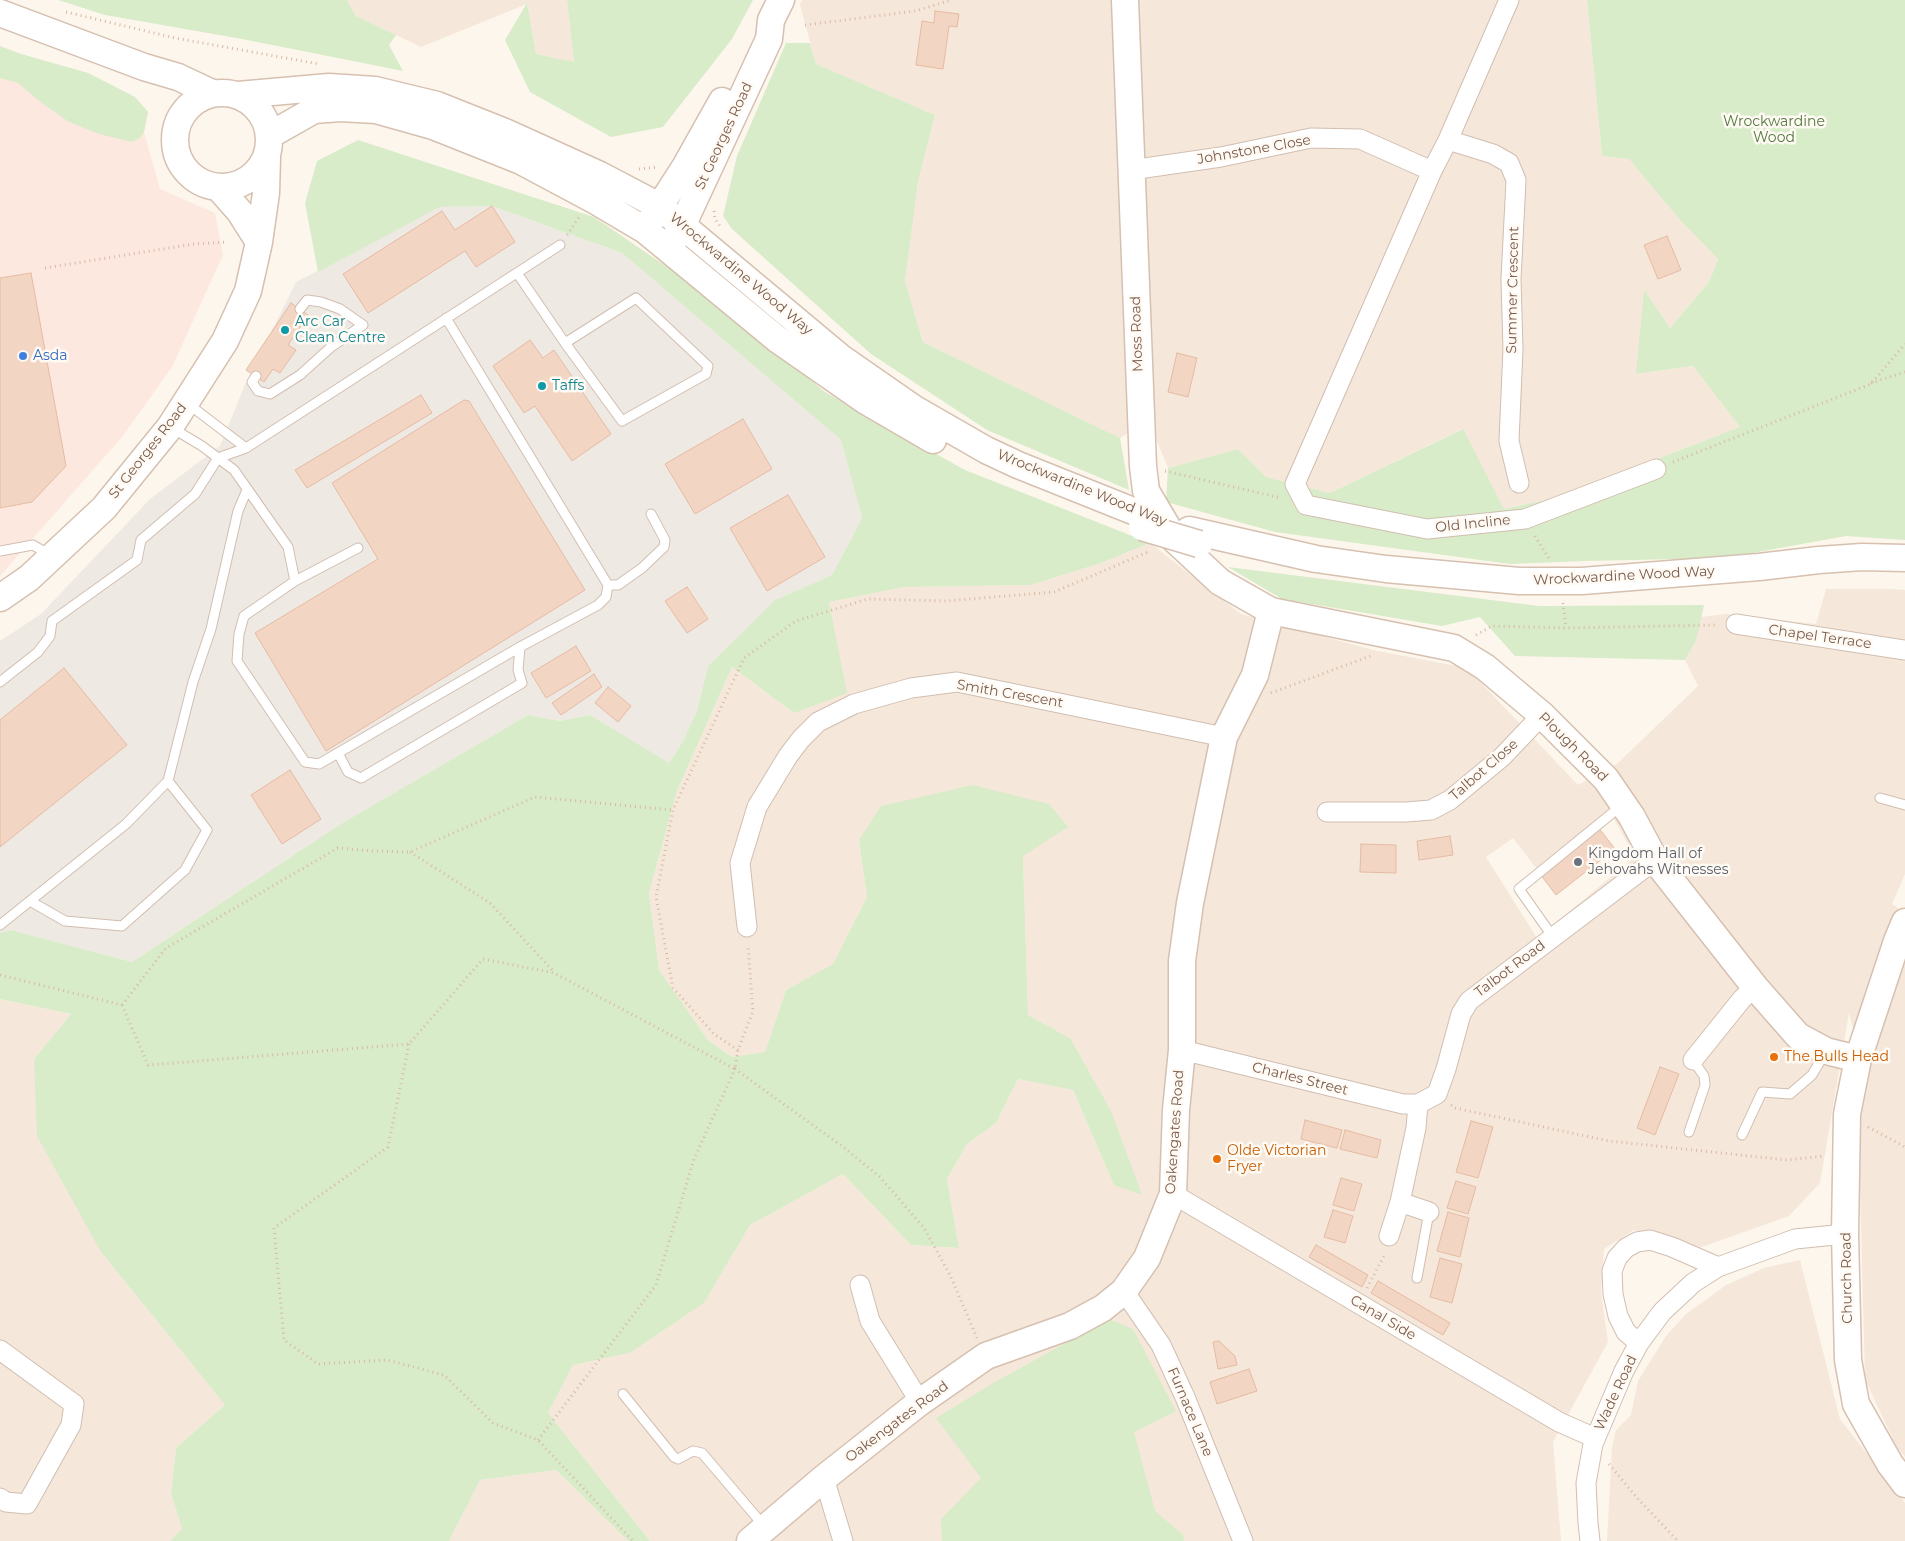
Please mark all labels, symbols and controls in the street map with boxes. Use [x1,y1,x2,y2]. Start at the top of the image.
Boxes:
street label: St Georges Road [692,80,756,192]
park label: Wrockwardine Wood [1723,114,1825,146]
street label: Johnstone Close [1196,132,1312,168]
street label: Wrockwardine Wood Way [666,209,816,339]
street label: Summer Crescent [1503,226,1523,354]
street label: Moss Road [1127,296,1147,372]
place label: Arc Car Clean Centre [295,314,385,347]
marker: Arc Car Clean Centre [279,324,291,336]
place label: Asda [33,348,68,364]
marker: Asda [17,350,29,362]
place label: Taffs [552,378,584,394]
marker: Taffs [536,380,548,392]
street label: St Georges Road [105,400,191,502]
street label: Wrockwardine Wood Way [995,446,1169,530]
street label: Old Incline [1435,512,1511,536]
street label: Wrockwardine Wood Way [1533,563,1715,589]
street label: Chapel Terrace [1767,621,1873,653]
street label: Smith Crescent [955,676,1065,712]
street label: Plough Road [1535,709,1611,785]
street label: Talbot Close [1446,736,1522,804]
place label: Kingdom Hall of Jehovahs Witnesses [1588,846,1729,879]
marker: Kingdom Hall of Jehovahs Witnesses [1572,856,1584,868]
street label: Talbot Road [1471,937,1549,1001]
place label: The Bulls Head [1784,1049,1889,1065]
marker: The Bulls Head [1768,1051,1780,1063]
street label: Charles Street [1250,1059,1350,1099]
street label: Oakengates Road [1162,1069,1188,1195]
place label: Olde Victorian Fryer [1227,1143,1327,1176]
marker: Olde Victorian Fryer [1211,1153,1223,1165]
street label: Church Road [1838,1232,1856,1324]
street label: Canal Side [1347,1292,1419,1344]
street label: Wade Road [1591,1353,1641,1433]
street label: Furnace Lane [1164,1365,1216,1459]
street label: Oakengates Road [842,1378,952,1466]

